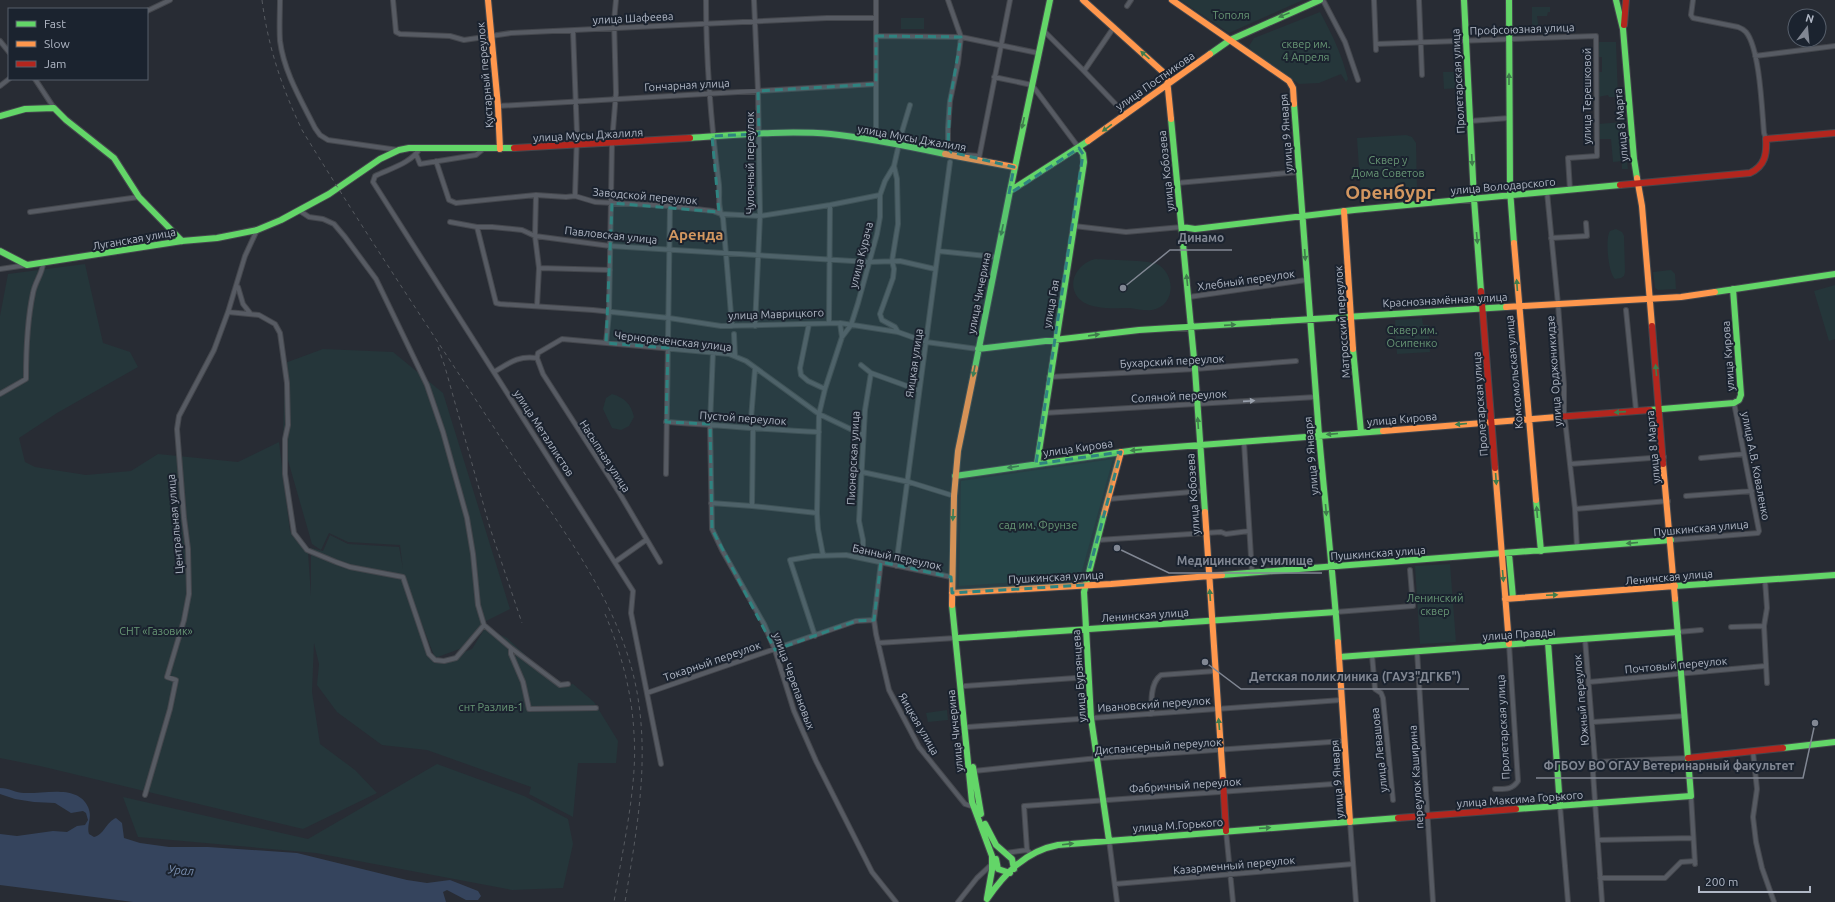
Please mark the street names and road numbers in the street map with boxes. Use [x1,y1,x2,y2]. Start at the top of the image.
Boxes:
street label: улица Шафеева [592,10,674,26]
street label: Кустарный переулок [474,21,496,128]
street label: Профсоюзная улица [1469,21,1575,37]
street label: Пролетарская улица [1449,28,1467,134]
street label: улица Терешковой [1581,48,1593,144]
street label: улица Постникова [1113,49,1197,113]
street label: Гончарная улица [644,77,730,93]
street label: улица 8 Марта [1612,88,1630,162]
street label: улица 9 Января [1277,93,1295,173]
street label: Чулочный переулок [744,111,756,214]
street label: улица Мусы Джалиля [857,123,967,153]
street label: улица Мусы Джалиля [533,126,643,144]
street label: улица Кобозева [1156,130,1176,212]
street label: улица Володарского [1450,175,1556,197]
street label: Заводской переулок [592,185,698,207]
street label: улица Курача [847,221,875,289]
street label: Павловская улица [564,224,658,246]
street label: Луганская улица [91,226,177,252]
street label: улица Чичерина [965,251,993,335]
street label: Матросский переулок [1332,265,1352,379]
street label: Хлебный переулок [1197,267,1296,293]
street label: улица Гая [1041,279,1061,329]
street label: Краснознамённая улица [1382,291,1508,309]
street label: улица Маврицкого [728,306,824,322]
street label: Комсомольская улица [1503,315,1525,429]
street label: улица Орджоникидзе [1544,315,1564,427]
street label: улица Кирова [1720,320,1736,392]
street label: Яицкая улица [903,328,925,398]
street label: Чернореченская улица [614,329,732,353]
street label: Пролетарская улица [1470,351,1490,457]
street label: Бухарский переулок [1119,352,1225,370]
street label: улица Металлистов [512,387,576,479]
street label: Соляной переулок [1131,387,1228,405]
street label: Пустой переулок [699,409,787,427]
street label: улица Кирова [1366,410,1438,428]
street label: улица 8 Марта [1644,410,1662,484]
street label: Пионерская улица [845,411,861,505]
street label: улица А.В. Коваленко [1740,411,1772,521]
street label: улица 9 Января [1302,416,1320,496]
street label: Насыпная улица [577,418,633,494]
street label: улица Кирова [1042,437,1114,459]
street label: улица Кобозева [1184,453,1202,535]
street label: Центральная улица [165,474,185,574]
street label: Пушкинская улица [1653,518,1749,538]
street label: Банный переулок [851,542,943,572]
street label: Пушкинская улица [1330,544,1426,562]
street label: Ленинская улица [1625,567,1713,587]
street label: Пушкинская улица [1008,569,1104,585]
street label: Ленинская улица [1101,606,1189,624]
street label: улица Правды [1482,625,1556,643]
street label: улица Бурзянцева [1070,629,1088,723]
street label: улица Черепановых [771,631,817,732]
street label: Токарный переулок [662,639,762,683]
street label: Южный переулок [1571,654,1591,746]
street label: Почтовый переулок [1624,655,1728,675]
street label: Пролетарская улица [1494,674,1512,780]
street label: улица Чичерина [945,689,965,773]
street label: Яицкая улица [896,691,942,757]
street label: Ивановский переулок [1097,694,1211,714]
street label: улица Левашова [1369,707,1389,793]
street label: переулок Каширина [1406,725,1426,829]
street label: Диспансерный переулок [1094,736,1222,756]
street label: улица 9 Января [1328,739,1346,819]
street label: Фабричный переулок [1129,775,1242,795]
street label: улица Максима Горького [1456,789,1584,809]
street label: улица М.Горького [1132,816,1224,834]
street label: Казарменный переулок [1173,854,1296,876]

